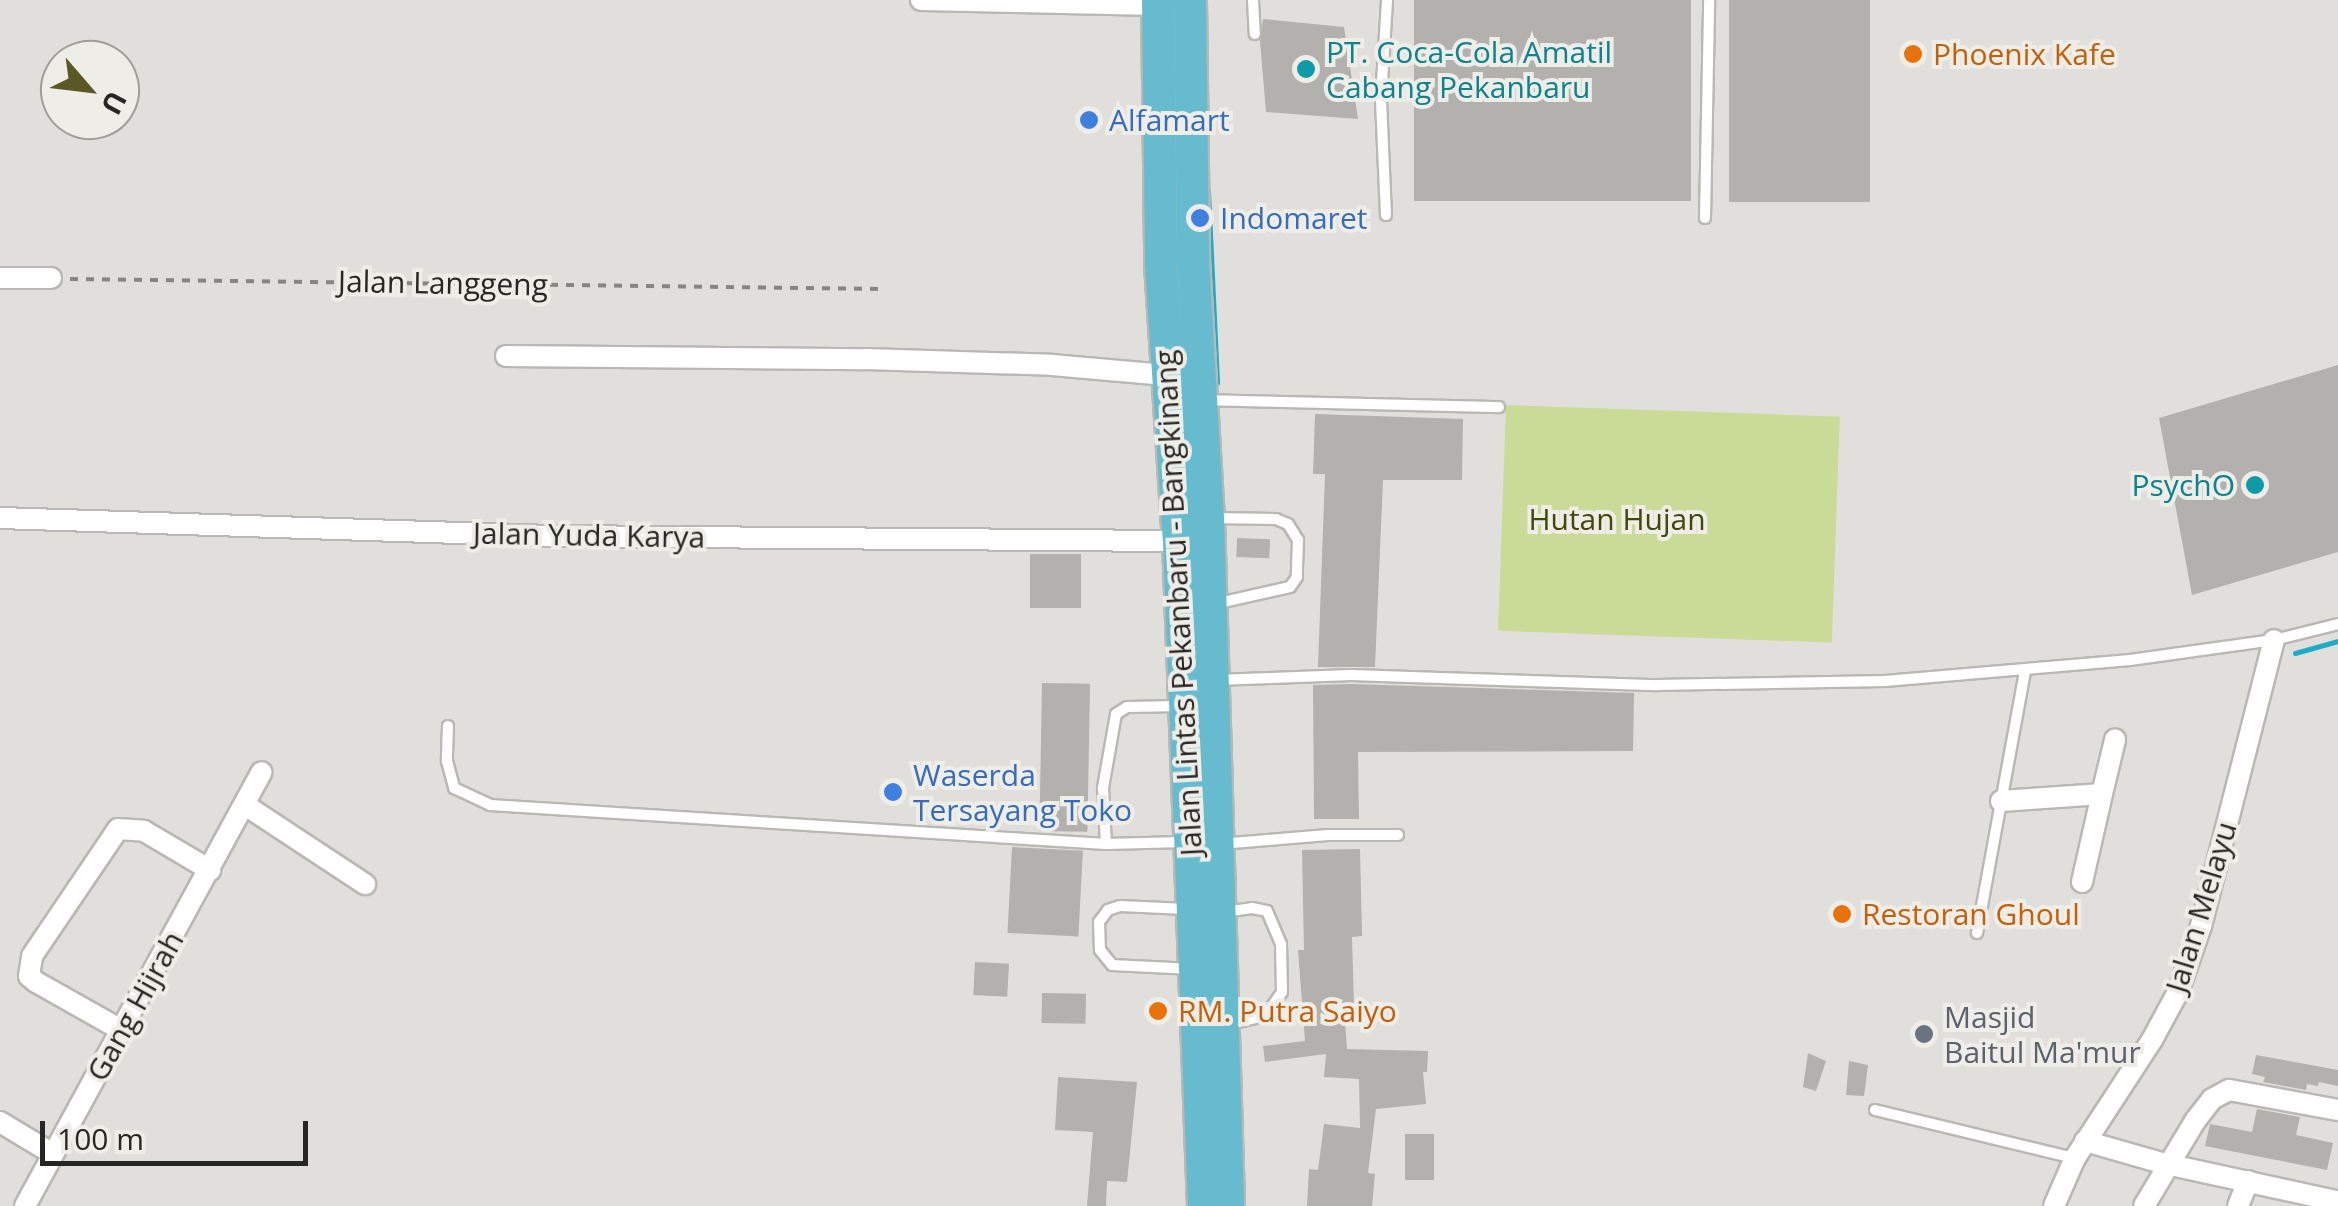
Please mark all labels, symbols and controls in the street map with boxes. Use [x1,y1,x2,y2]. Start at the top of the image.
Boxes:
place label: PT. Coca-Cola Amatil Cabang Pekanbaru [1326,34,1612,104]
place label: Phoenix Kafe [1933,36,2116,72]
north arrow [40,40,140,140]
marker: Phoenix Kafe [1902,43,1924,65]
marker: PT. Coca-Cola Amatil Cabang Pekanbaru [1295,58,1317,80]
text: U [93,85,136,121]
place label: Alfamart [1109,102,1230,138]
marker: Alfamart [1078,109,1100,131]
place label: Indomaret [1220,200,1367,236]
marker: Indomaret [1189,207,1211,229]
street label: Jalan Langgeng [338,263,548,303]
street label: Jalan Lintas Pekanbaru - Bangkinang [1147,349,1209,857]
place label: PsychO [2132,467,2235,503]
marker: PsychO [2244,474,2266,496]
park label: Hutan Hujan [1528,501,1706,537]
street label: Jalan Yuda Karya [473,515,705,555]
place label: Waserda Tersayang Toko [913,757,1132,828]
marker: Waserda Tersayang Toko [882,781,904,803]
street label: Jalan Melayu [2158,817,2244,997]
place label: Restoran Ghoul [1862,896,2080,932]
marker: Restoran Ghoul [1831,903,1853,925]
street label: Gang Hijrah [79,925,191,1087]
place label: RM. Putra Saiyo [1178,993,1397,1029]
place label: Masjid Baitul Ma'mur [1944,999,2141,1070]
marker: RM. Putra Saiyo [1147,1000,1169,1022]
marker: Masjid Baitul Ma'mur [1913,1023,1935,1045]
scale bar [45,1101,312,1163]
text: 100 m [57,1118,144,1159]

